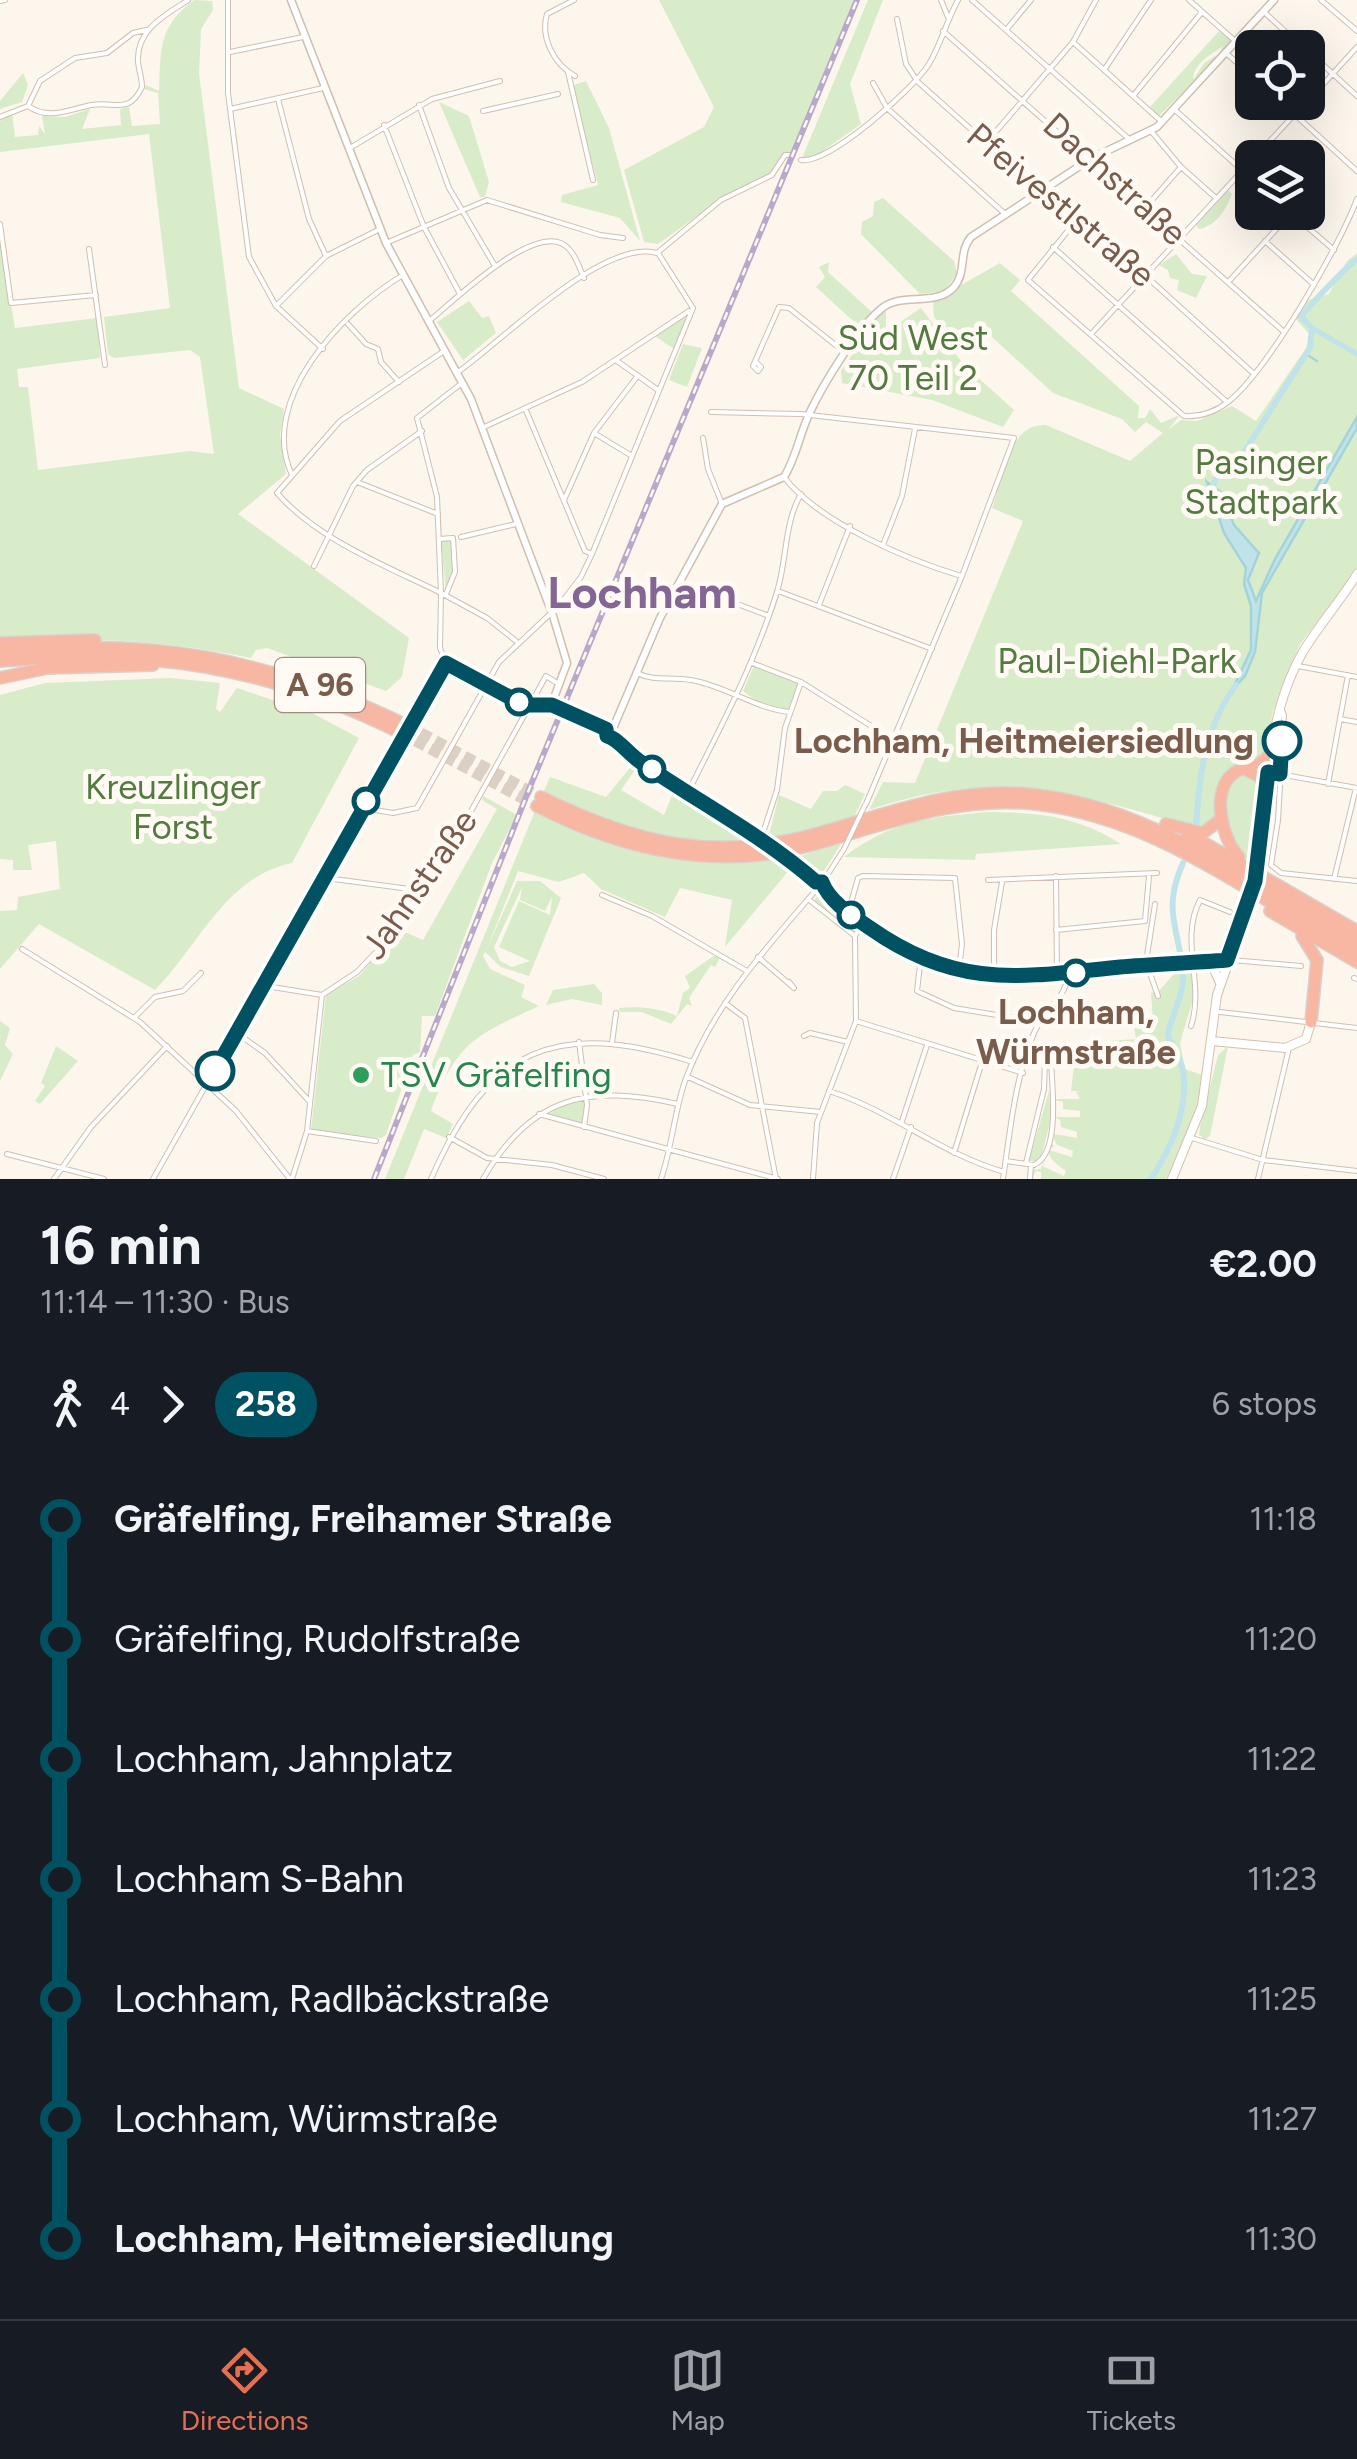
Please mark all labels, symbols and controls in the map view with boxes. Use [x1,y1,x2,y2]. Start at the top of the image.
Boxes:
map controls [1235,30,1325,230]
button: locate [1235,30,1325,120]
street label: Dachstraße [1035,104,1195,254]
street label: Pfeivestlstraße [958,114,1164,296]
button: layers [1235,140,1325,230]
park label: Süd West 70 Teil 2 [837,317,989,399]
park label: Pasinger Stadtpark [1184,441,1338,523]
district label: Lochham [547,565,737,619]
park label: Paul-Diehl-Park [997,640,1237,682]
road number: A 96 [275,658,365,712]
unlabelled marker [506,689,532,715]
place label: Lochham, Heitmeiersiedlung [794,720,1254,762]
marker: Lochham, Heitmeiersiedlung [1263,722,1301,760]
unlabelled marker [639,756,665,782]
park label: Kreuzlinger Forst [85,766,261,848]
unlabelled marker [353,788,379,814]
street label: Jahnstraße [352,801,486,967]
unlabelled marker [838,902,864,928]
marker: Lochham, Würmstraße [1063,960,1089,986]
place label: Lochham, Würmstraße [976,991,1176,1073]
unlabelled marker [196,1052,234,1090]
place label: TSV Gräfelfing [381,1054,612,1096]
marker: TSV Gräfelfing [350,1064,372,1086]
text: 16 min [40,1212,202,1278]
text: €2.00 [1210,1241,1317,1287]
text: 11:14 – 11:30 · Bus [40,1283,290,1321]
icon: walk [40,1377,95,1432]
icon: forward [145,1377,200,1432]
text: 258 [235,1383,297,1425]
text: 4 [110,1385,130,1423]
text: 6 stops [1212,1385,1317,1423]
text: Gräfelfing, Freihamer Straße [114,1496,612,1542]
text: 11:18 [1250,1500,1317,1538]
text: Gräfelfing, Rudolfstraße [114,1616,521,1662]
text: 11:20 [1244,1620,1317,1658]
text: Lochham, Jahnplatz [114,1736,453,1782]
text: 11:22 [1247,1740,1317,1778]
text: Lochham S-Bahn [114,1856,404,1902]
text: 11:23 [1247,1860,1317,1898]
text: Lochham, Radlbäckstraße [114,1976,549,2022]
text: 11:25 [1246,1980,1317,2018]
text: Lochham, Würmstraße [114,2096,498,2142]
text: 11:27 [1247,2100,1317,2138]
text: Lochham, Heitmeiersiedlung [114,2216,614,2262]
text: 11:30 [1245,2220,1317,2258]
tab: Directions [181,2343,308,2437]
tab: Map [670,2343,725,2437]
tab: Tickets [1087,2343,1176,2437]

